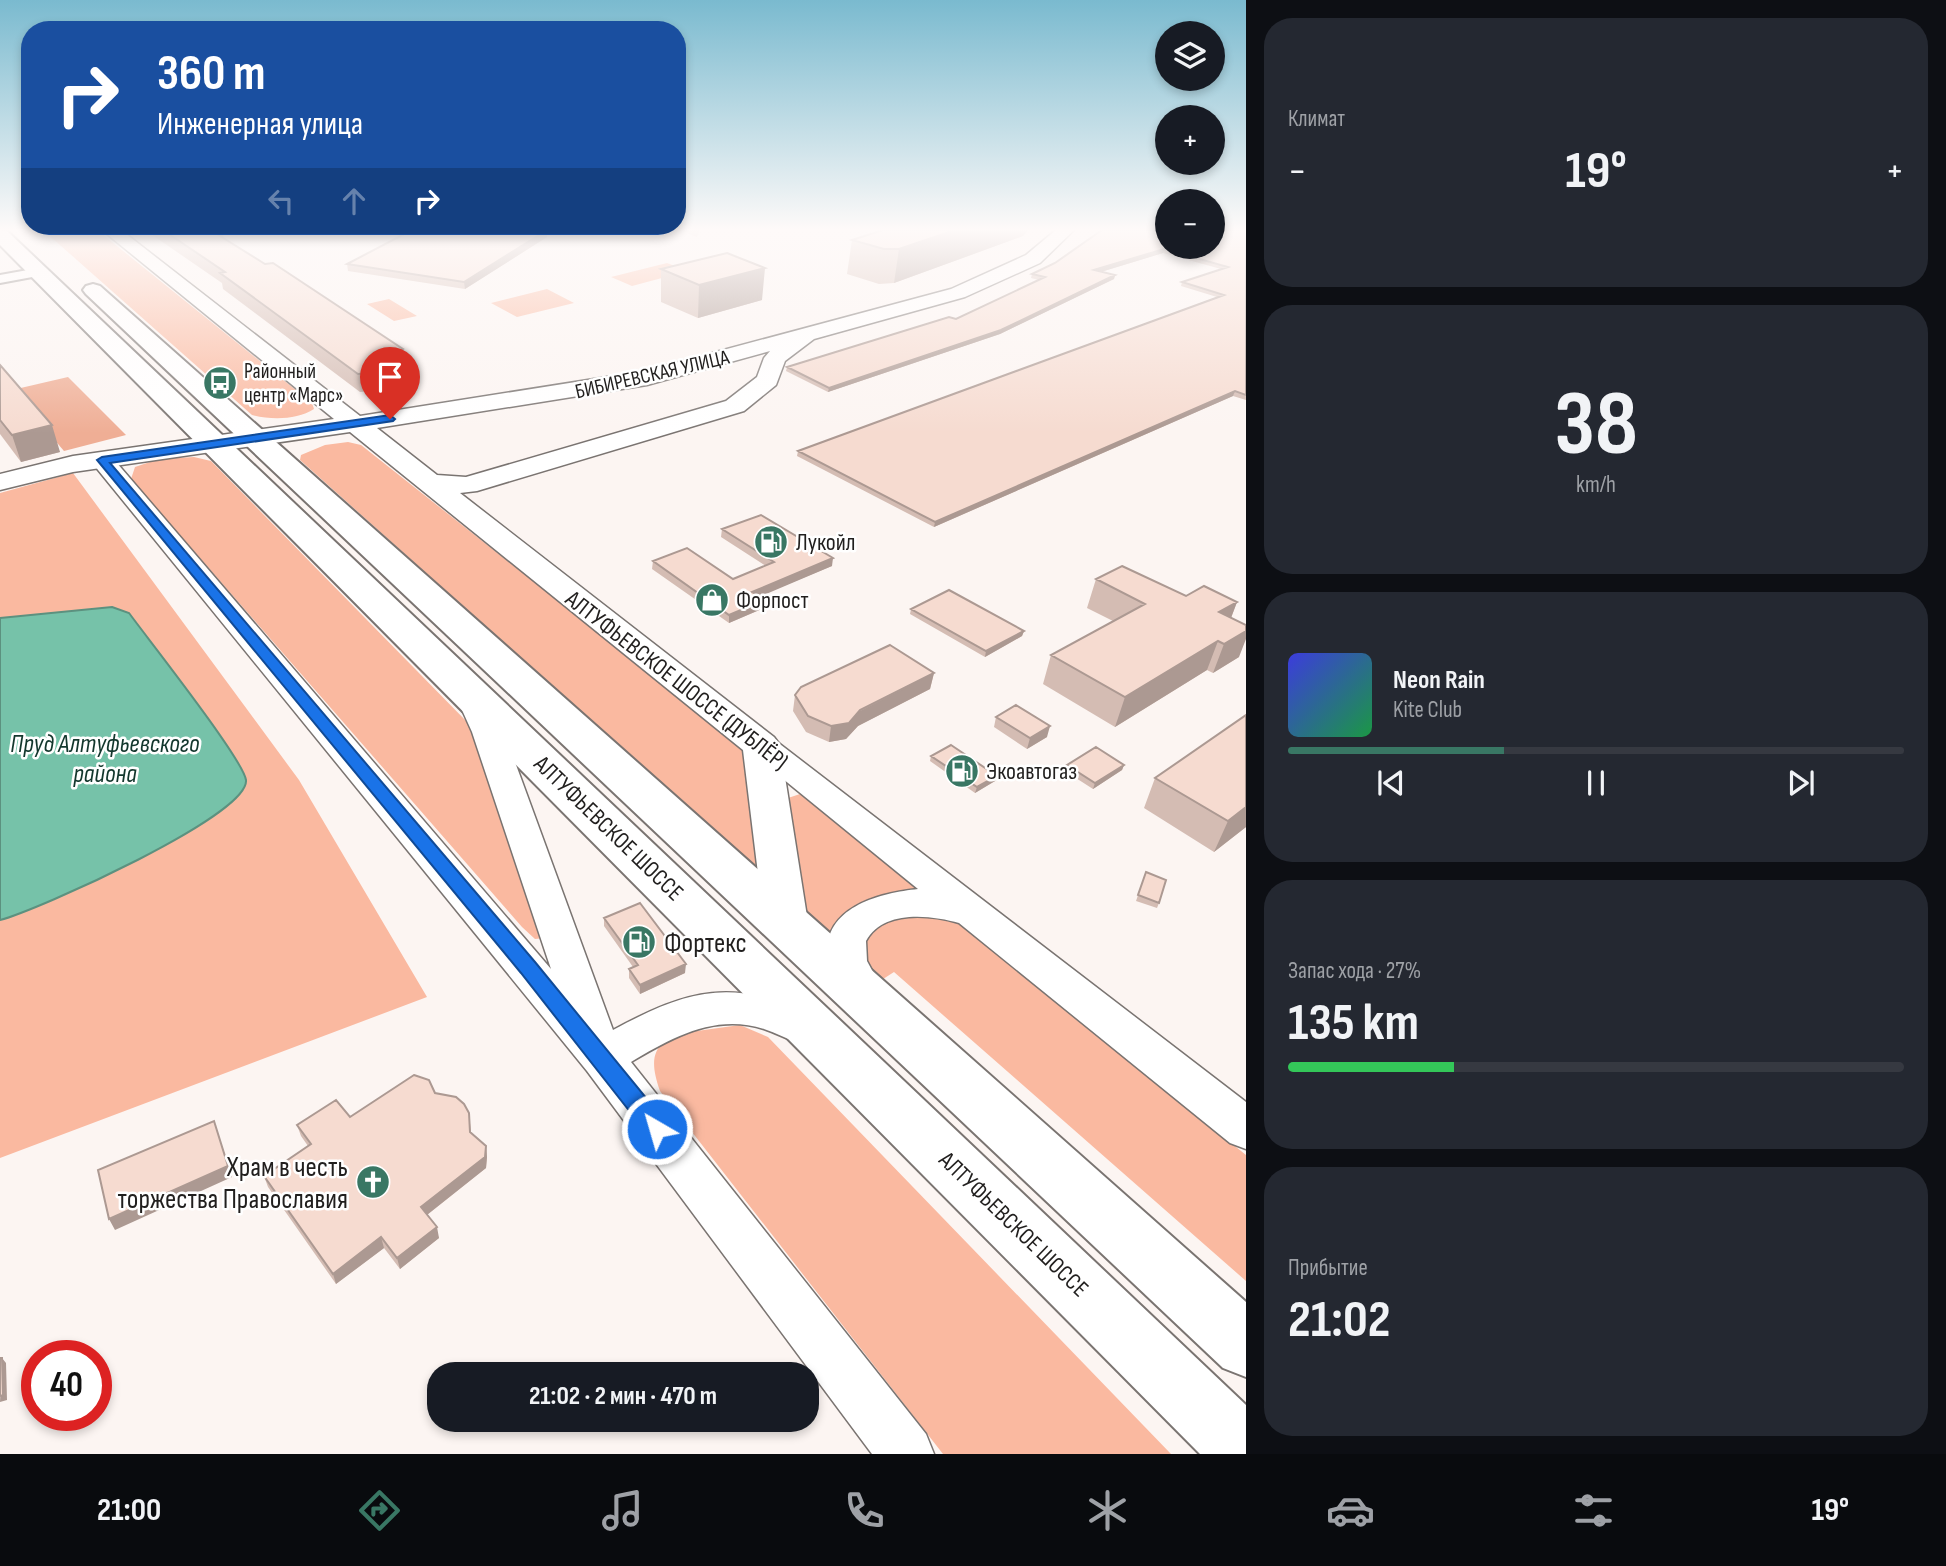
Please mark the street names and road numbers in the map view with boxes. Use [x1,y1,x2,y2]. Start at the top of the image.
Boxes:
street label: БИБИРЕВСКАЯ УЛИЦА [573,344,733,404]
street label: АЛТУФЬЕВСКОЕ ШОССЕ (ДУБЛЁР) [559,584,794,776]
street label: АЛТУФЬЕВСКОЕ ШОССЕ [527,749,689,907]
street label: АЛТУФЬЕВСКОЕ ШОССЕ [932,1145,1094,1303]

